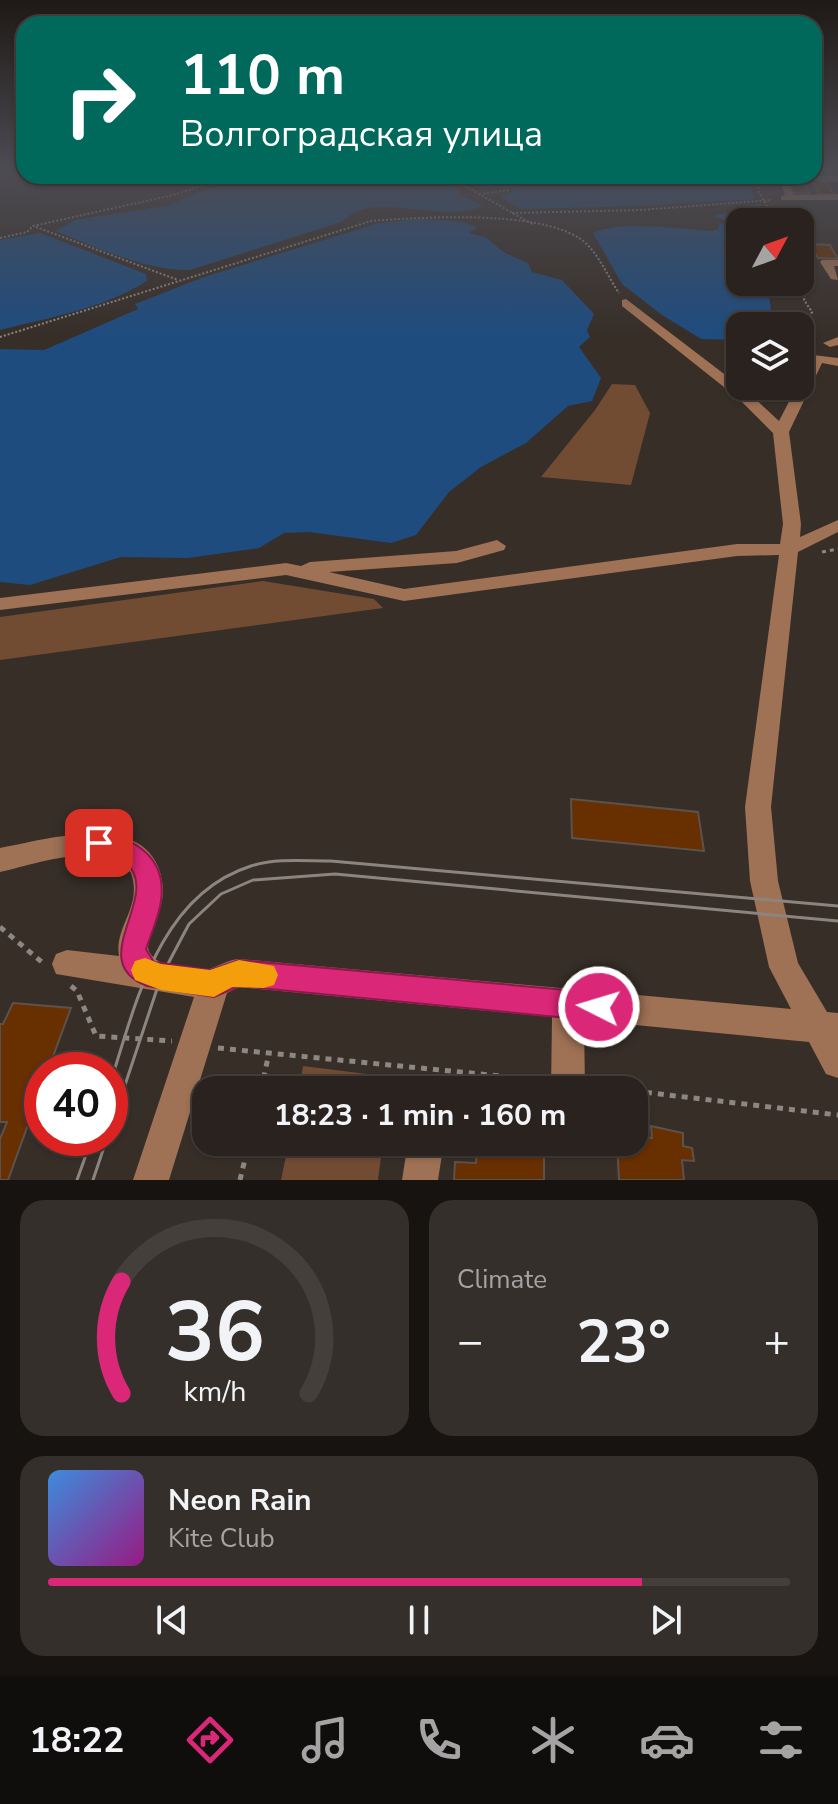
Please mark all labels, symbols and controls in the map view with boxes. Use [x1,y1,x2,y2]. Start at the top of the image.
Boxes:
text: 110 m [180,37,345,114]
icon: right [48,48,152,152]
text: Волгоградская улица [180,110,543,159]
north arrow [726,208,814,296]
map controls [726,208,814,400]
button: layers [726,312,814,400]
pin [65,809,133,877]
icon: arrive [77,821,121,865]
position arrow [557,965,641,1049]
speed limit sign: 40 [24,1052,128,1156]
text: 18:23 · 1 min · 160 m [274,1095,566,1136]
text: Climate [457,1262,547,1297]
text: 36 [165,1276,264,1389]
text: 23° [576,1301,671,1383]
text: − [457,1312,483,1372]
text: + [764,1312,790,1372]
text: km/h [183,1372,246,1411]
text: Neon Rain [168,1480,312,1521]
text: Kite Club [168,1521,275,1556]
icon: previous [150,1598,194,1642]
icon: pause [397,1598,441,1642]
icon: next [644,1598,688,1642]
icon: directions [182,1712,238,1768]
icon: music [297,1712,353,1768]
icon: phone [411,1712,467,1768]
icon: climate [525,1712,581,1768]
icon: car [639,1712,695,1768]
icon: filters [753,1712,809,1768]
text: 18:22 [29,1716,124,1765]

